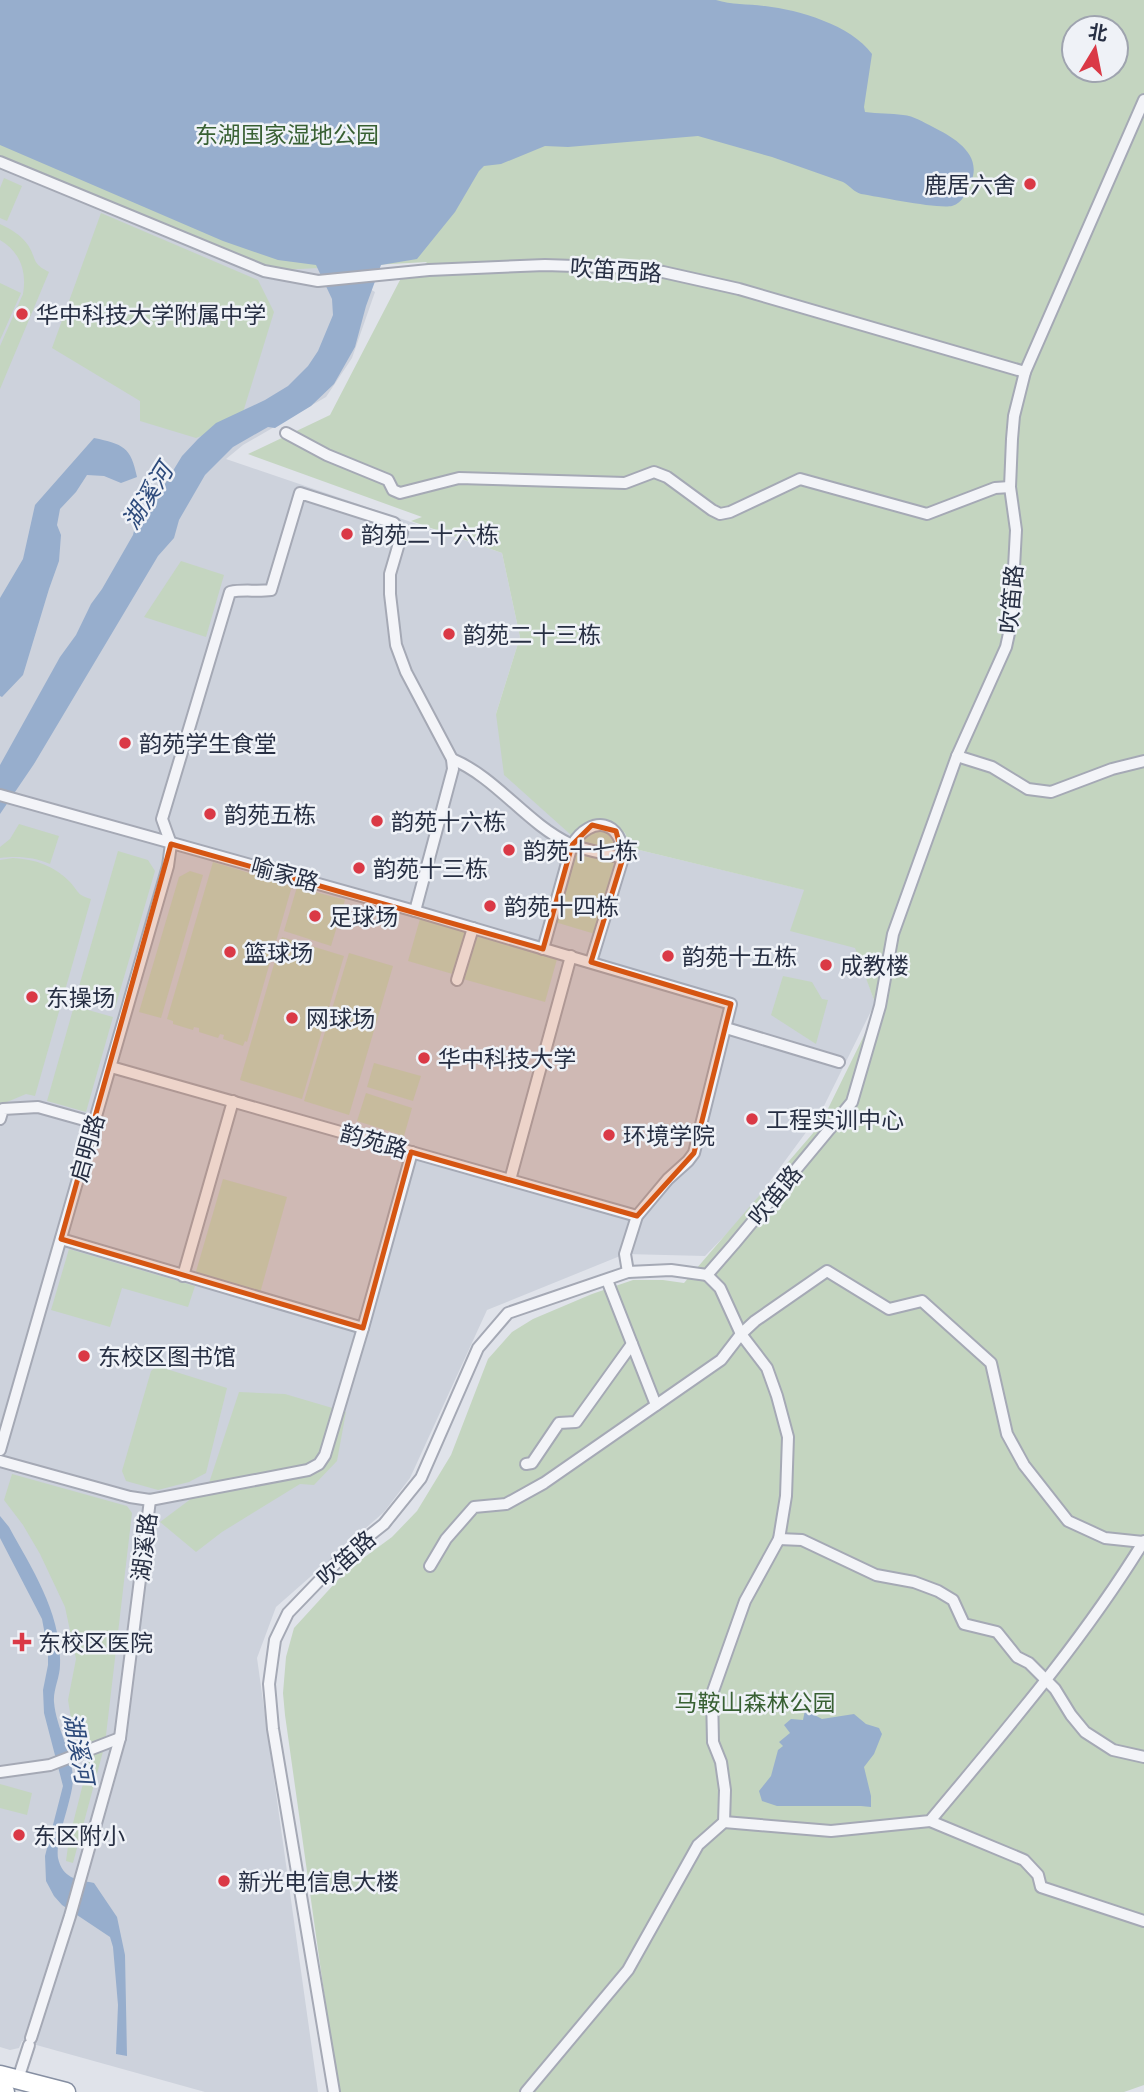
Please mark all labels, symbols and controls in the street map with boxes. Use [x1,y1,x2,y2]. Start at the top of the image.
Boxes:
north arrow [1060,14,1130,84]
text: 北 [1086,18,1110,47]
park label: 东湖国家湿地公园 [195,119,379,150]
place label: 鹿居六舍 [924,169,1016,200]
marker: 鹿居六舍 [1022,176,1038,192]
street label: 吹笛西路 [569,251,663,289]
place label: 华中科技大学附属中学 [36,299,266,330]
marker: 华中科技大学附属中学 [14,306,30,322]
water label: 湖溪河 [114,454,182,535]
place label: 韵苑二十六栋 [361,519,499,550]
marker: 韵苑二十六栋 [339,526,355,542]
street label: 吹笛路 [993,563,1029,635]
place label: 韵苑二十三栋 [463,619,601,650]
marker: 韵苑二十三栋 [441,626,457,642]
place label: 韵苑学生食堂 [139,728,277,759]
marker: 韵苑学生食堂 [117,735,133,751]
place label: 韵苑五栋 [224,799,316,830]
marker: 韵苑五栋 [202,806,218,822]
place label: 韵苑十六栋 [391,806,506,837]
marker: 韵苑十六栋 [369,813,385,829]
place label: 韵苑十七栋 [523,835,638,866]
marker: 韵苑十七栋 [501,842,517,858]
street label: 喻家路 [248,850,322,898]
place label: 韵苑十三栋 [373,853,488,884]
marker: 韵苑十三栋 [351,860,367,876]
place label: 韵苑十四栋 [504,891,619,922]
marker: 韵苑十四栋 [482,898,498,914]
place label: 足球场 [329,901,398,932]
marker: 足球场 [307,908,323,924]
place label: 篮球场 [244,937,313,968]
place label: 韵苑十五栋 [682,941,797,972]
marker: 篮球场 [222,944,238,960]
marker: 韵苑十五栋 [660,948,676,964]
place label: 成教楼 [840,950,909,981]
marker: 成教楼 [818,957,834,973]
place label: 东操场 [46,982,115,1013]
marker: 东操场 [24,989,40,1005]
place label: 网球场 [306,1003,375,1034]
marker: 网球场 [284,1010,300,1026]
place label: 华中科技大学 [438,1043,576,1074]
marker: 华中科技大学 [416,1050,432,1066]
place label: 工程实训中心 [766,1104,904,1135]
street label: 启明路 [63,1111,111,1185]
marker: 工程实训中心 [744,1111,760,1127]
street label: 韵苑路 [337,1117,411,1165]
place label: 环境学院 [623,1120,715,1151]
marker: 环境学院 [601,1127,617,1143]
street label: 吹笛路 [741,1158,809,1232]
place label: 东校区图书馆 [98,1341,236,1372]
marker: 东校区图书馆 [76,1348,92,1364]
street label: 湖溪路 [124,1511,164,1583]
street label: 吹笛路 [310,1523,382,1593]
place label: 东校区医院 [38,1627,153,1658]
marker: 东校区医院 [12,1632,32,1652]
park label: 马鞍山森林公园 [675,1687,836,1718]
water label: 湖溪河 [56,1710,102,1790]
place label: 东区附小 [33,1820,125,1851]
marker: 东区附小 [11,1827,27,1843]
place label: 新光电信息大楼 [238,1866,399,1897]
marker: 新光电信息大楼 [216,1873,232,1889]

